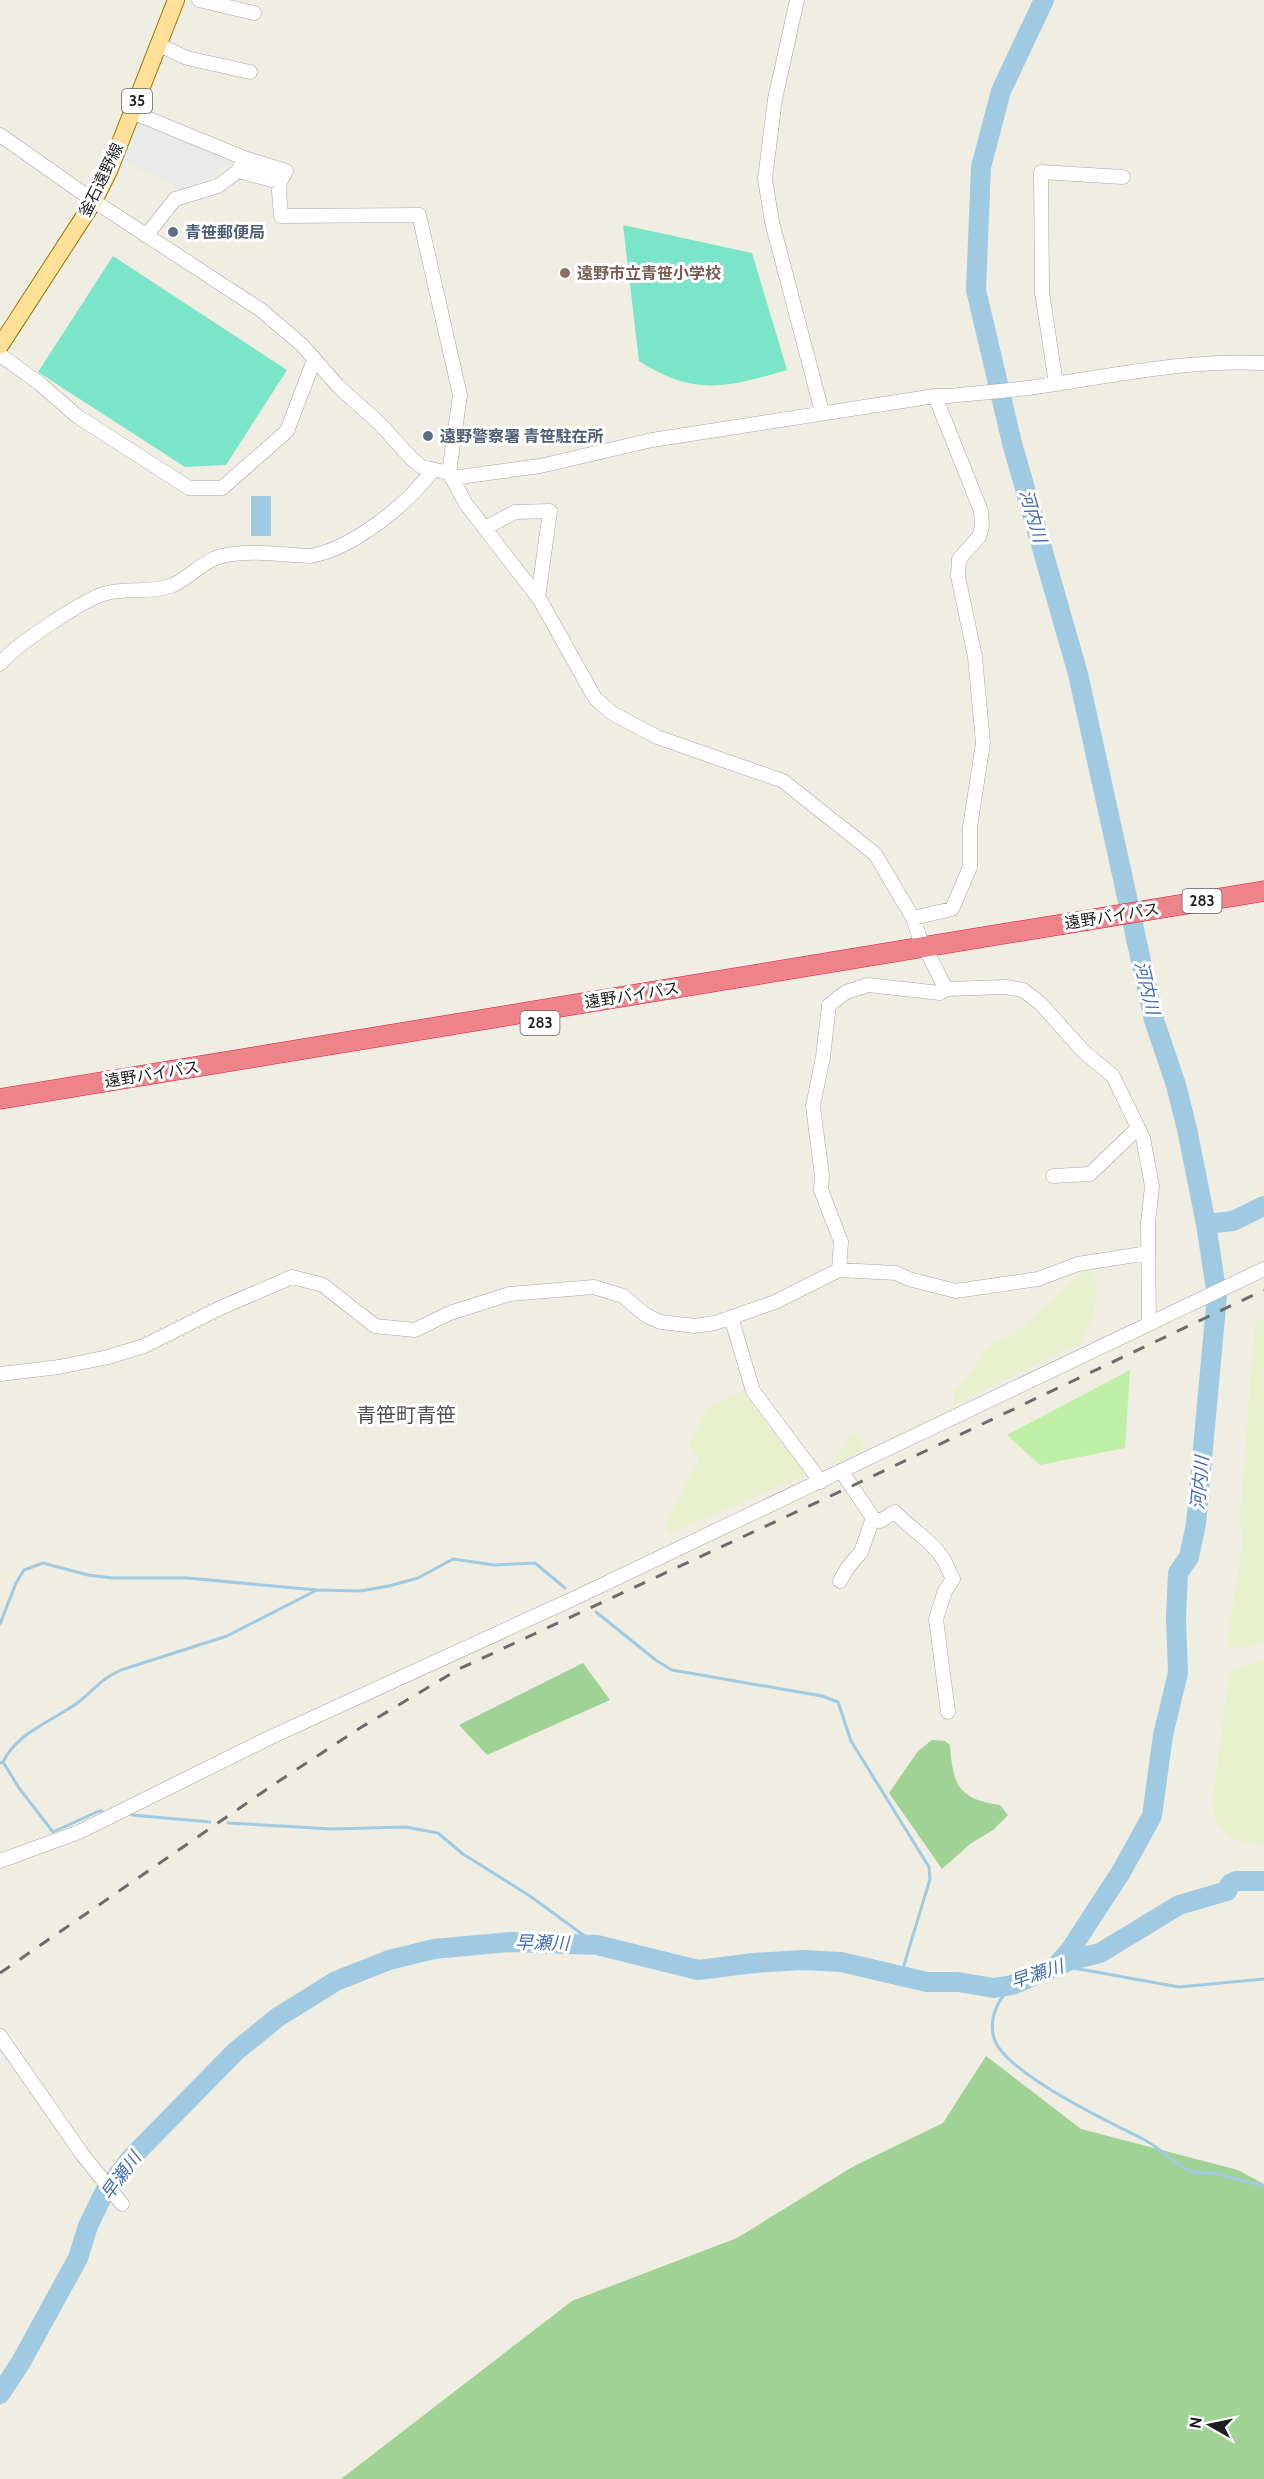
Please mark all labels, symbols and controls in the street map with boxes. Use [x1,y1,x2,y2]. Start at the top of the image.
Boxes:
road number: 35 [122,89,152,113]
street label: 釜石遠野線 [75,140,127,220]
place label: 青笹郵便局 [185,223,265,242]
marker: 青笹郵便局 [166,225,180,239]
place label: 遠野市立青笹小学校 [577,264,721,283]
marker: 遠野市立青笹小学校 [558,266,572,280]
place label: 遠野警察署 青笹駐在所 [440,427,604,446]
marker: 遠野警察署 青笹駐在所 [421,429,435,443]
water label: 河内川 [1015,487,1052,547]
road number: 283 [1182,889,1222,913]
street label: 遠野バイパス [1063,899,1161,933]
water label: 河内川 [1130,959,1164,1019]
street label: 遠野バイパス [583,978,681,1012]
road number: 283 [520,1011,560,1035]
street label: 遠野バイパス [103,1057,201,1091]
district label: 青笹町青笹 [356,1403,456,1427]
water label: 河内川 [1187,1453,1213,1511]
water label: 早瀬川 [515,1932,571,1955]
water label: 早瀬川 [1008,1955,1068,1993]
water label: 早瀬川 [96,2146,147,2204]
north arrow [1180,2395,1240,2455]
text: N [1185,2416,1206,2430]

